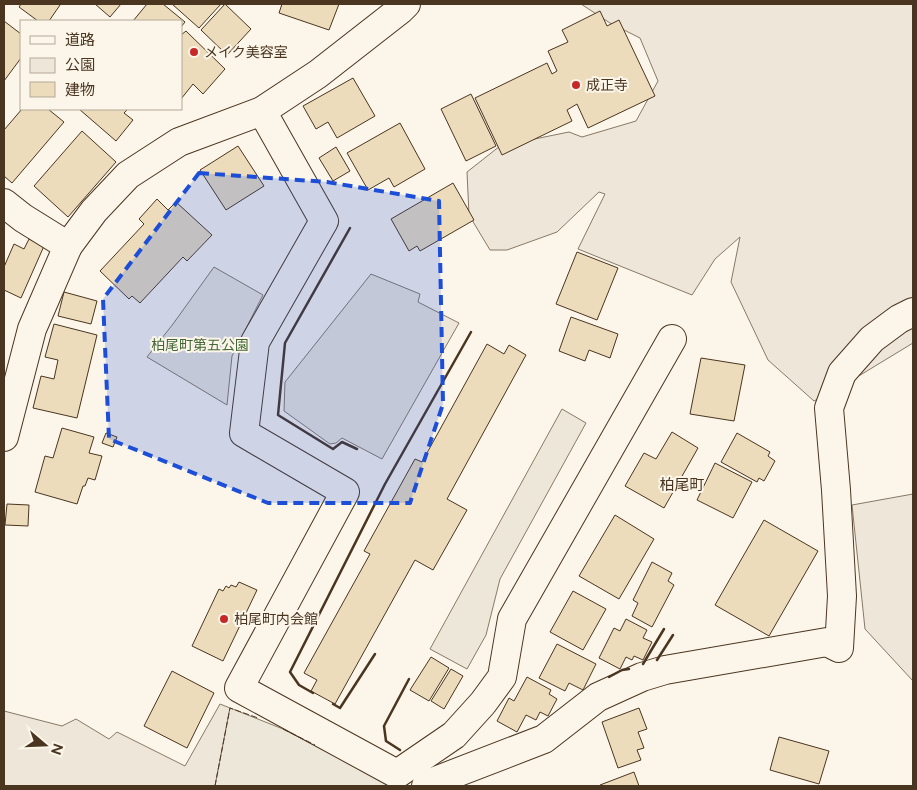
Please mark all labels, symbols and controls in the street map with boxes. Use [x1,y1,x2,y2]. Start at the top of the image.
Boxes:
legend [20,20,182,110]
text: 道路 [65,31,95,49]
place label: メイク美容室 [204,44,288,61]
marker: メイク美容室 [188,46,200,58]
text: 公園 [65,56,95,74]
place label: 成正寺 [586,77,628,94]
marker: 成正寺 [570,79,582,91]
text: 建物 [65,81,95,99]
park label: 柏尾町第五公園 [151,337,249,354]
district label: 柏尾町 [659,476,705,494]
place label: 柏尾町内会館 [234,611,318,628]
marker: 柏尾町内会館 [218,613,230,625]
north arrow [20,720,70,770]
text: N [47,741,67,757]

